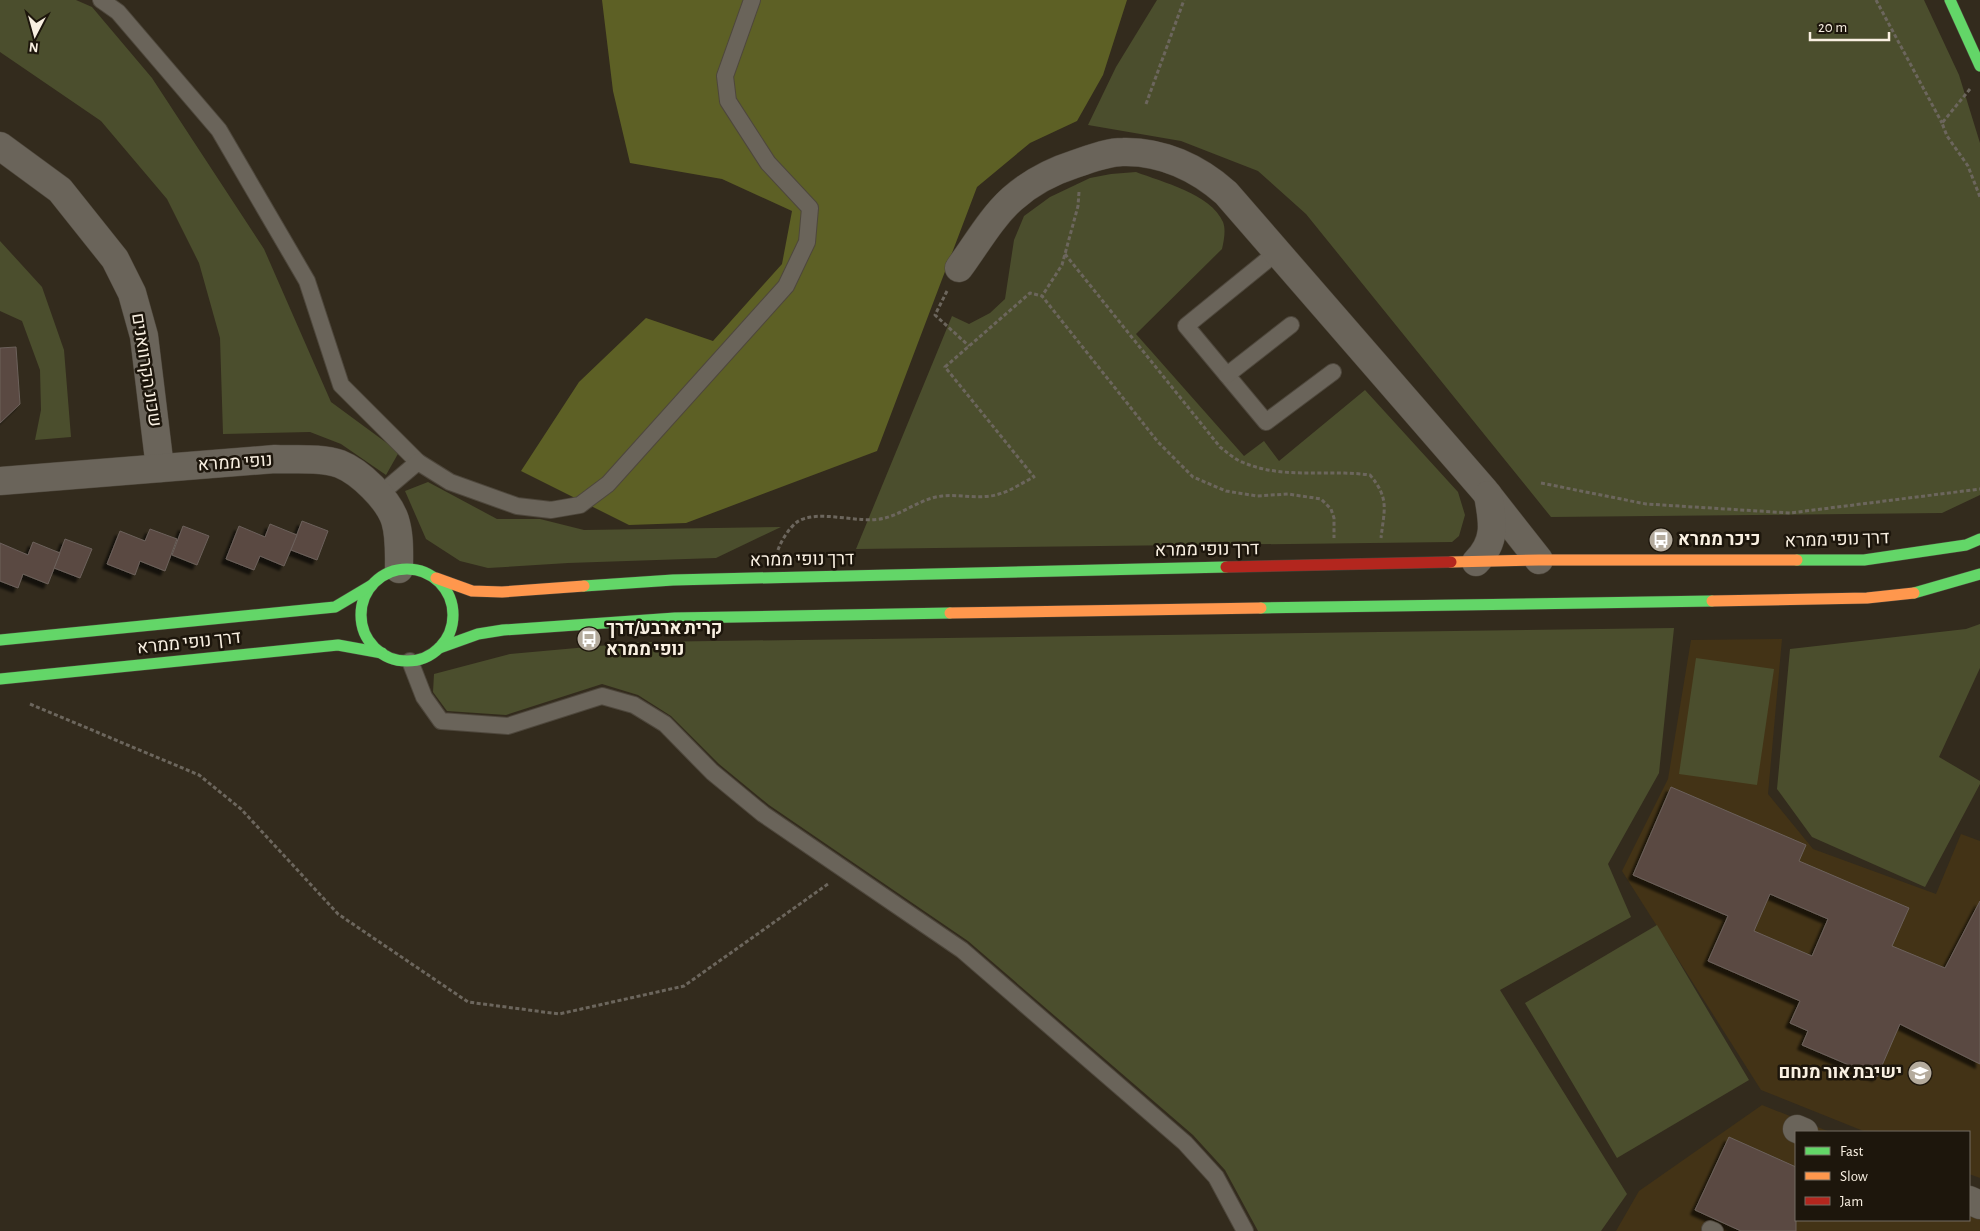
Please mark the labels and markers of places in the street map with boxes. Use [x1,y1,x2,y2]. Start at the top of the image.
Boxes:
bus stop icon: כיכר ממרא [1648,527,1674,553]
place label: כיכר ממרא [1678,531,1760,549]
place label: קרית ארבע/דרך נופי ממרא [606,620,723,659]
bus stop icon: קרית ארבע/דרך נופי ממרא [576,626,602,652]
school or university icon: ישיבת אור מנחם [1907,1060,1933,1086]
place label: ישיבת אור מנחם [1779,1064,1902,1082]

